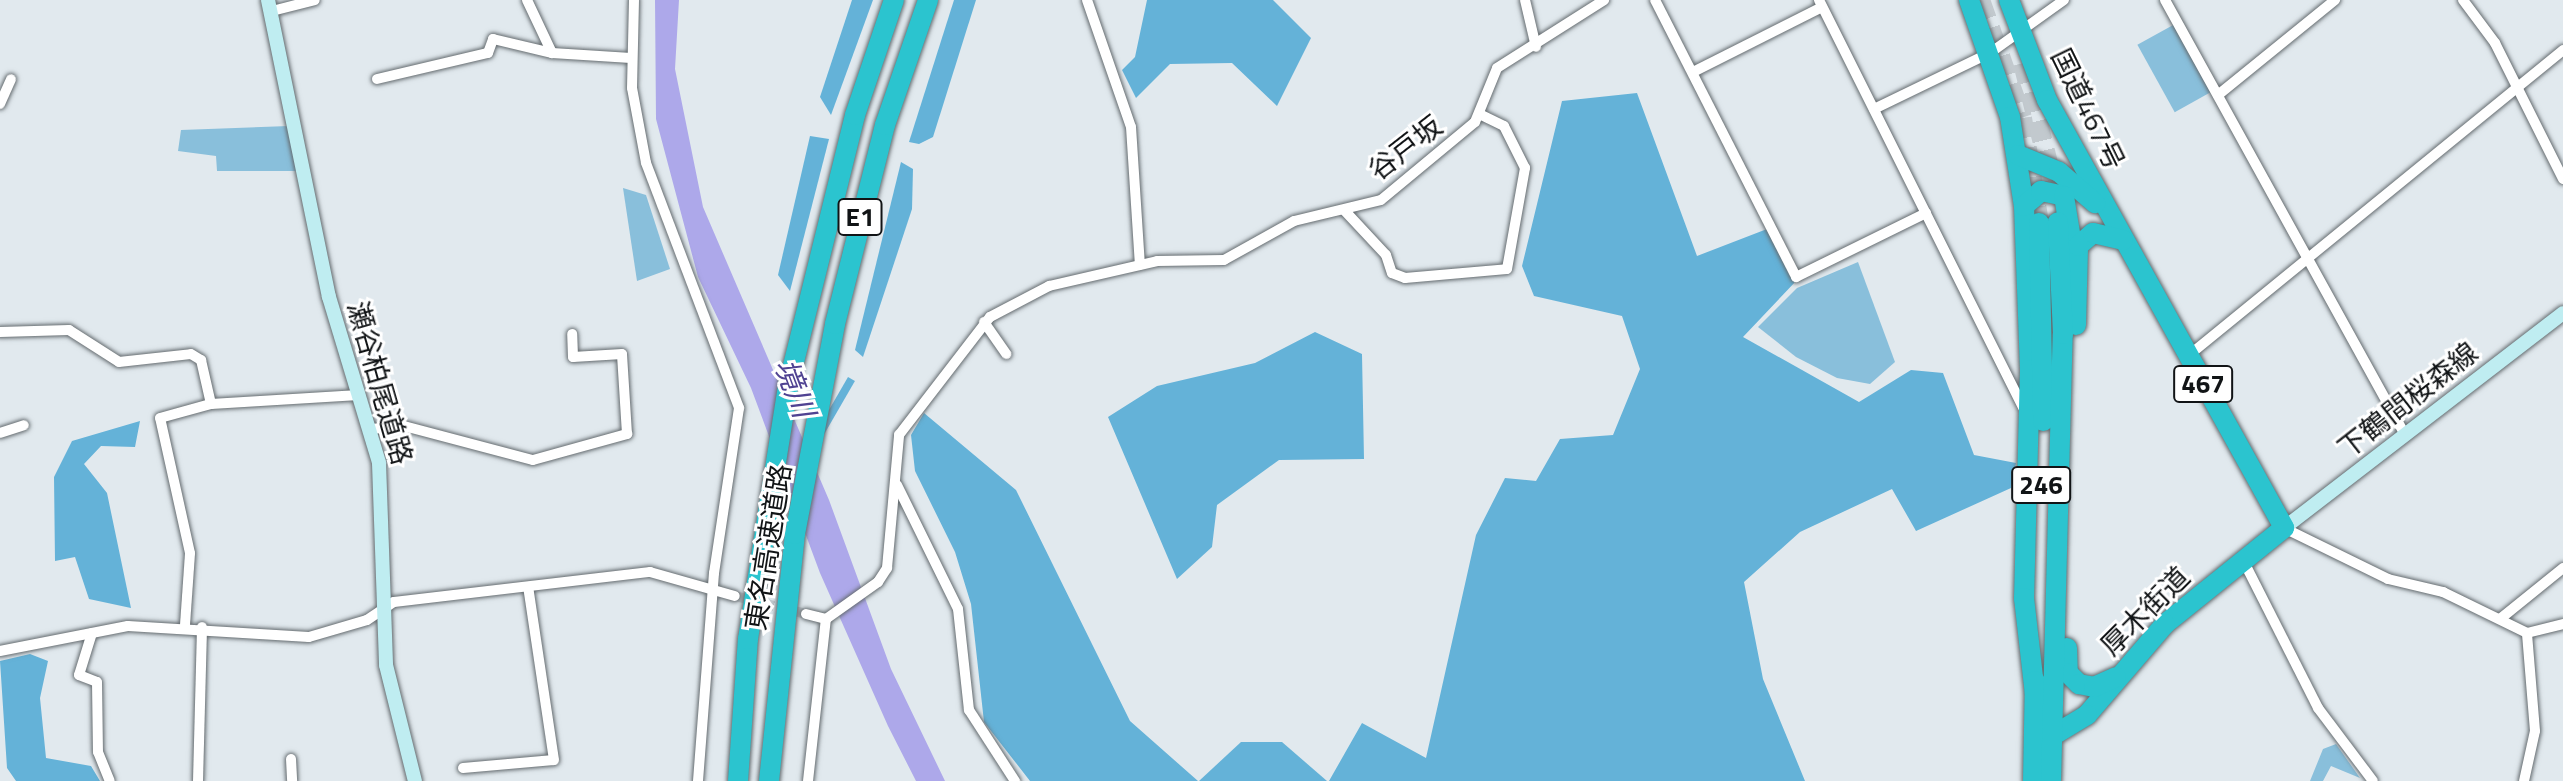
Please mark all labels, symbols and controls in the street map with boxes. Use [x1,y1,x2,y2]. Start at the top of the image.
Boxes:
street label: 国道467号 [2044,43,2132,175]
street label: 谷戸坂 [1362,109,1448,187]
road number: E1 [836,195,884,239]
street label: 瀬谷柏尾道路 [341,298,419,468]
street label: 下鶴間桜森線 [2331,335,2485,465]
water label: 境川 [767,354,823,422]
road number: 467 [2173,362,2233,406]
street label: 東名高速道路 [738,461,798,633]
road number: 246 [2011,463,2071,507]
street label: 厚木街道 [2094,560,2196,662]

